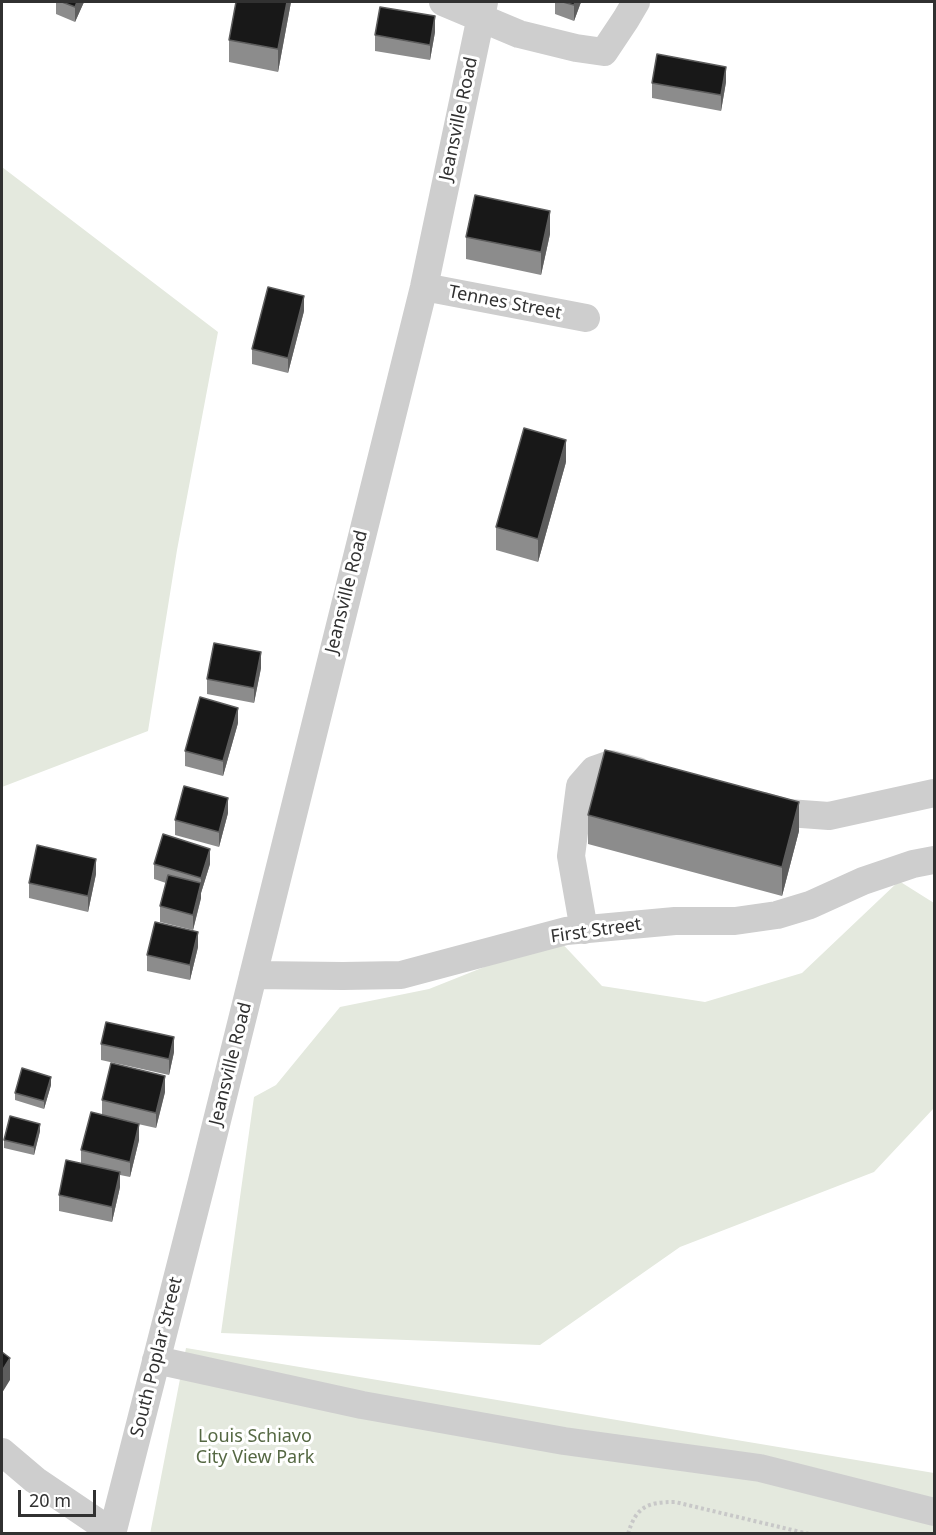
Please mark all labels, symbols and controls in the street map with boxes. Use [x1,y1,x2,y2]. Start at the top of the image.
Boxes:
street label: Jeansville Road [435,55,483,183]
street label: Tennes Street [447,281,563,325]
street label: Jeansville Road [321,528,373,656]
street label: First Street [549,914,643,948]
street label: Jeansville Road [205,1000,257,1128]
street label: South Poplar Street [127,1275,187,1439]
park label: Louis Schiavo City View Park [196,1426,314,1468]
scale bar [21,1478,99,1516]
text: 20 m [29,1488,71,1512]

